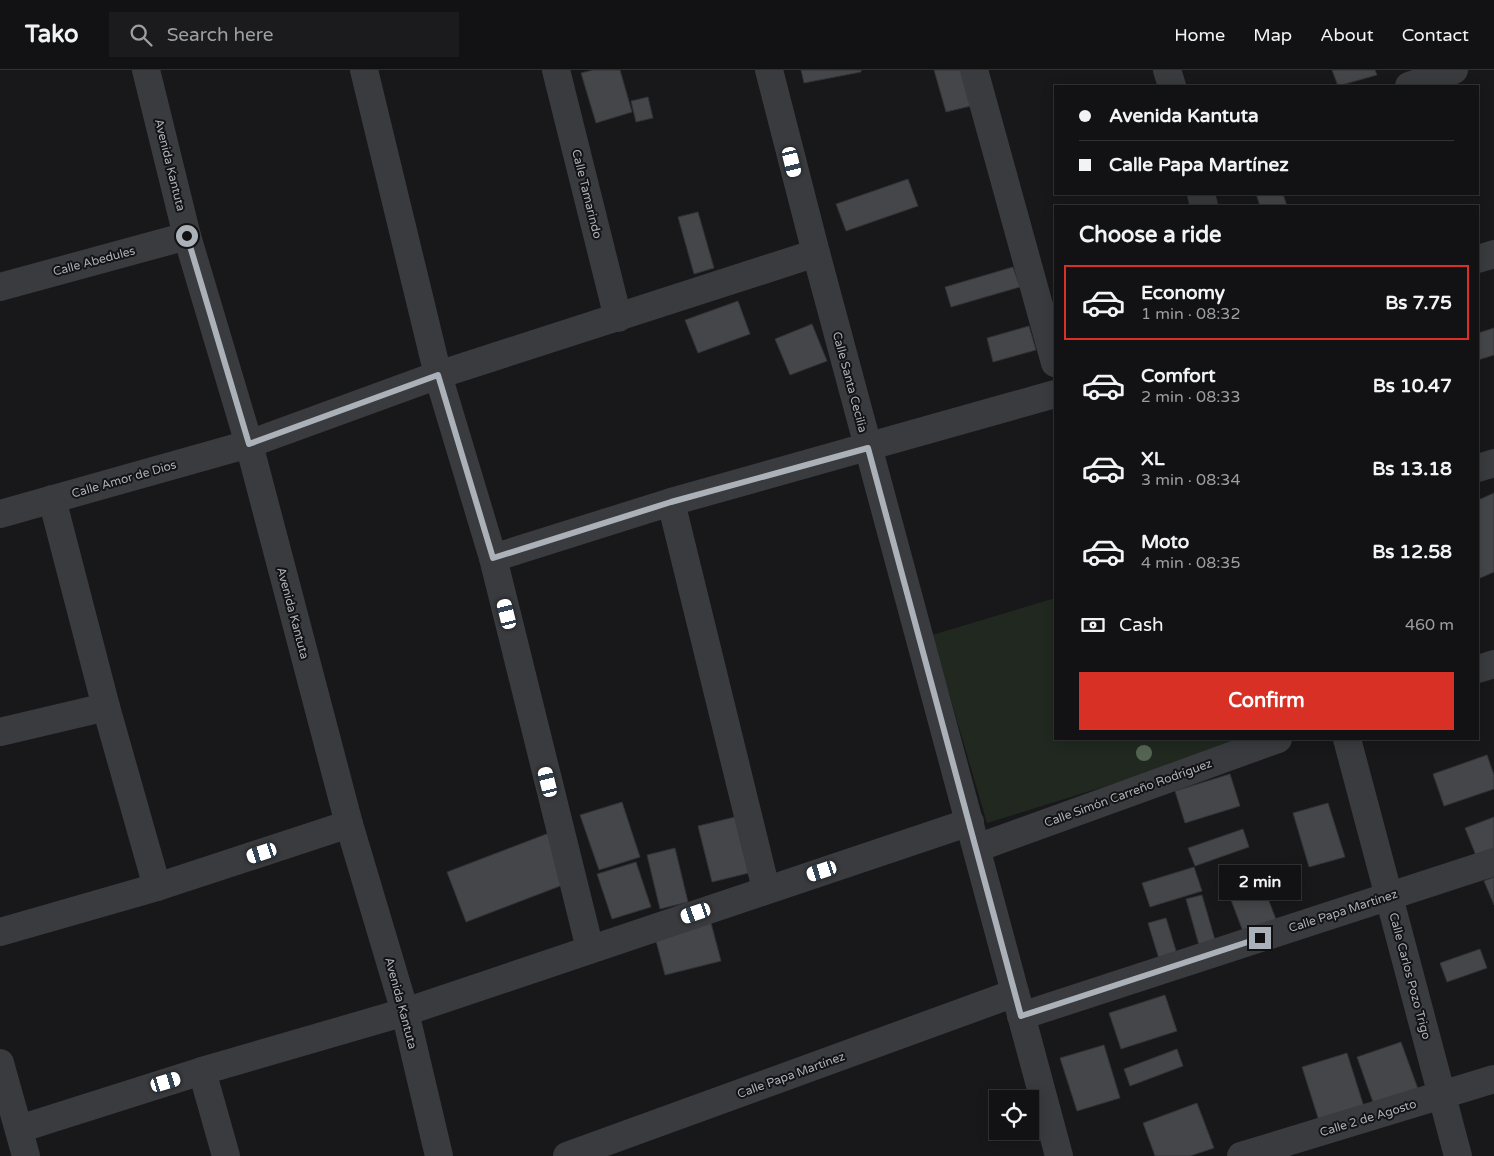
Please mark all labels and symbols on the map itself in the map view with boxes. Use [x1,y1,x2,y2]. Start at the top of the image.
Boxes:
street label: Avenida Kantuta [152,117,188,213]
car [781,146,802,178]
street label: Calle Tamarindo [569,148,605,240]
route start [176,225,198,247]
street label: Calle Abedules [51,243,137,279]
street label: Calle Santa Cecilia [830,330,870,434]
street label: Calle Amor de Dios [70,457,178,501]
street label: Avenida Kantuta [274,566,312,660]
car [496,598,517,630]
street label: Calle Simón Carreño Rodríguez [1042,756,1214,830]
car [537,766,558,798]
car [245,841,278,865]
car [805,859,838,883]
callout: 2 min [1219,866,1301,900]
street label: Calle Papa Martínez [1287,887,1399,935]
car [679,901,712,925]
street label: Calle Carlos Pozo Trigo [1386,911,1434,1041]
route end [1249,927,1271,949]
street label: Avenida Kantuta [382,956,420,1050]
street label: Calle Papa Martínez [735,1049,847,1101]
car [149,1070,182,1094]
street label: Calle 2 de Agosto [1318,1097,1418,1139]

